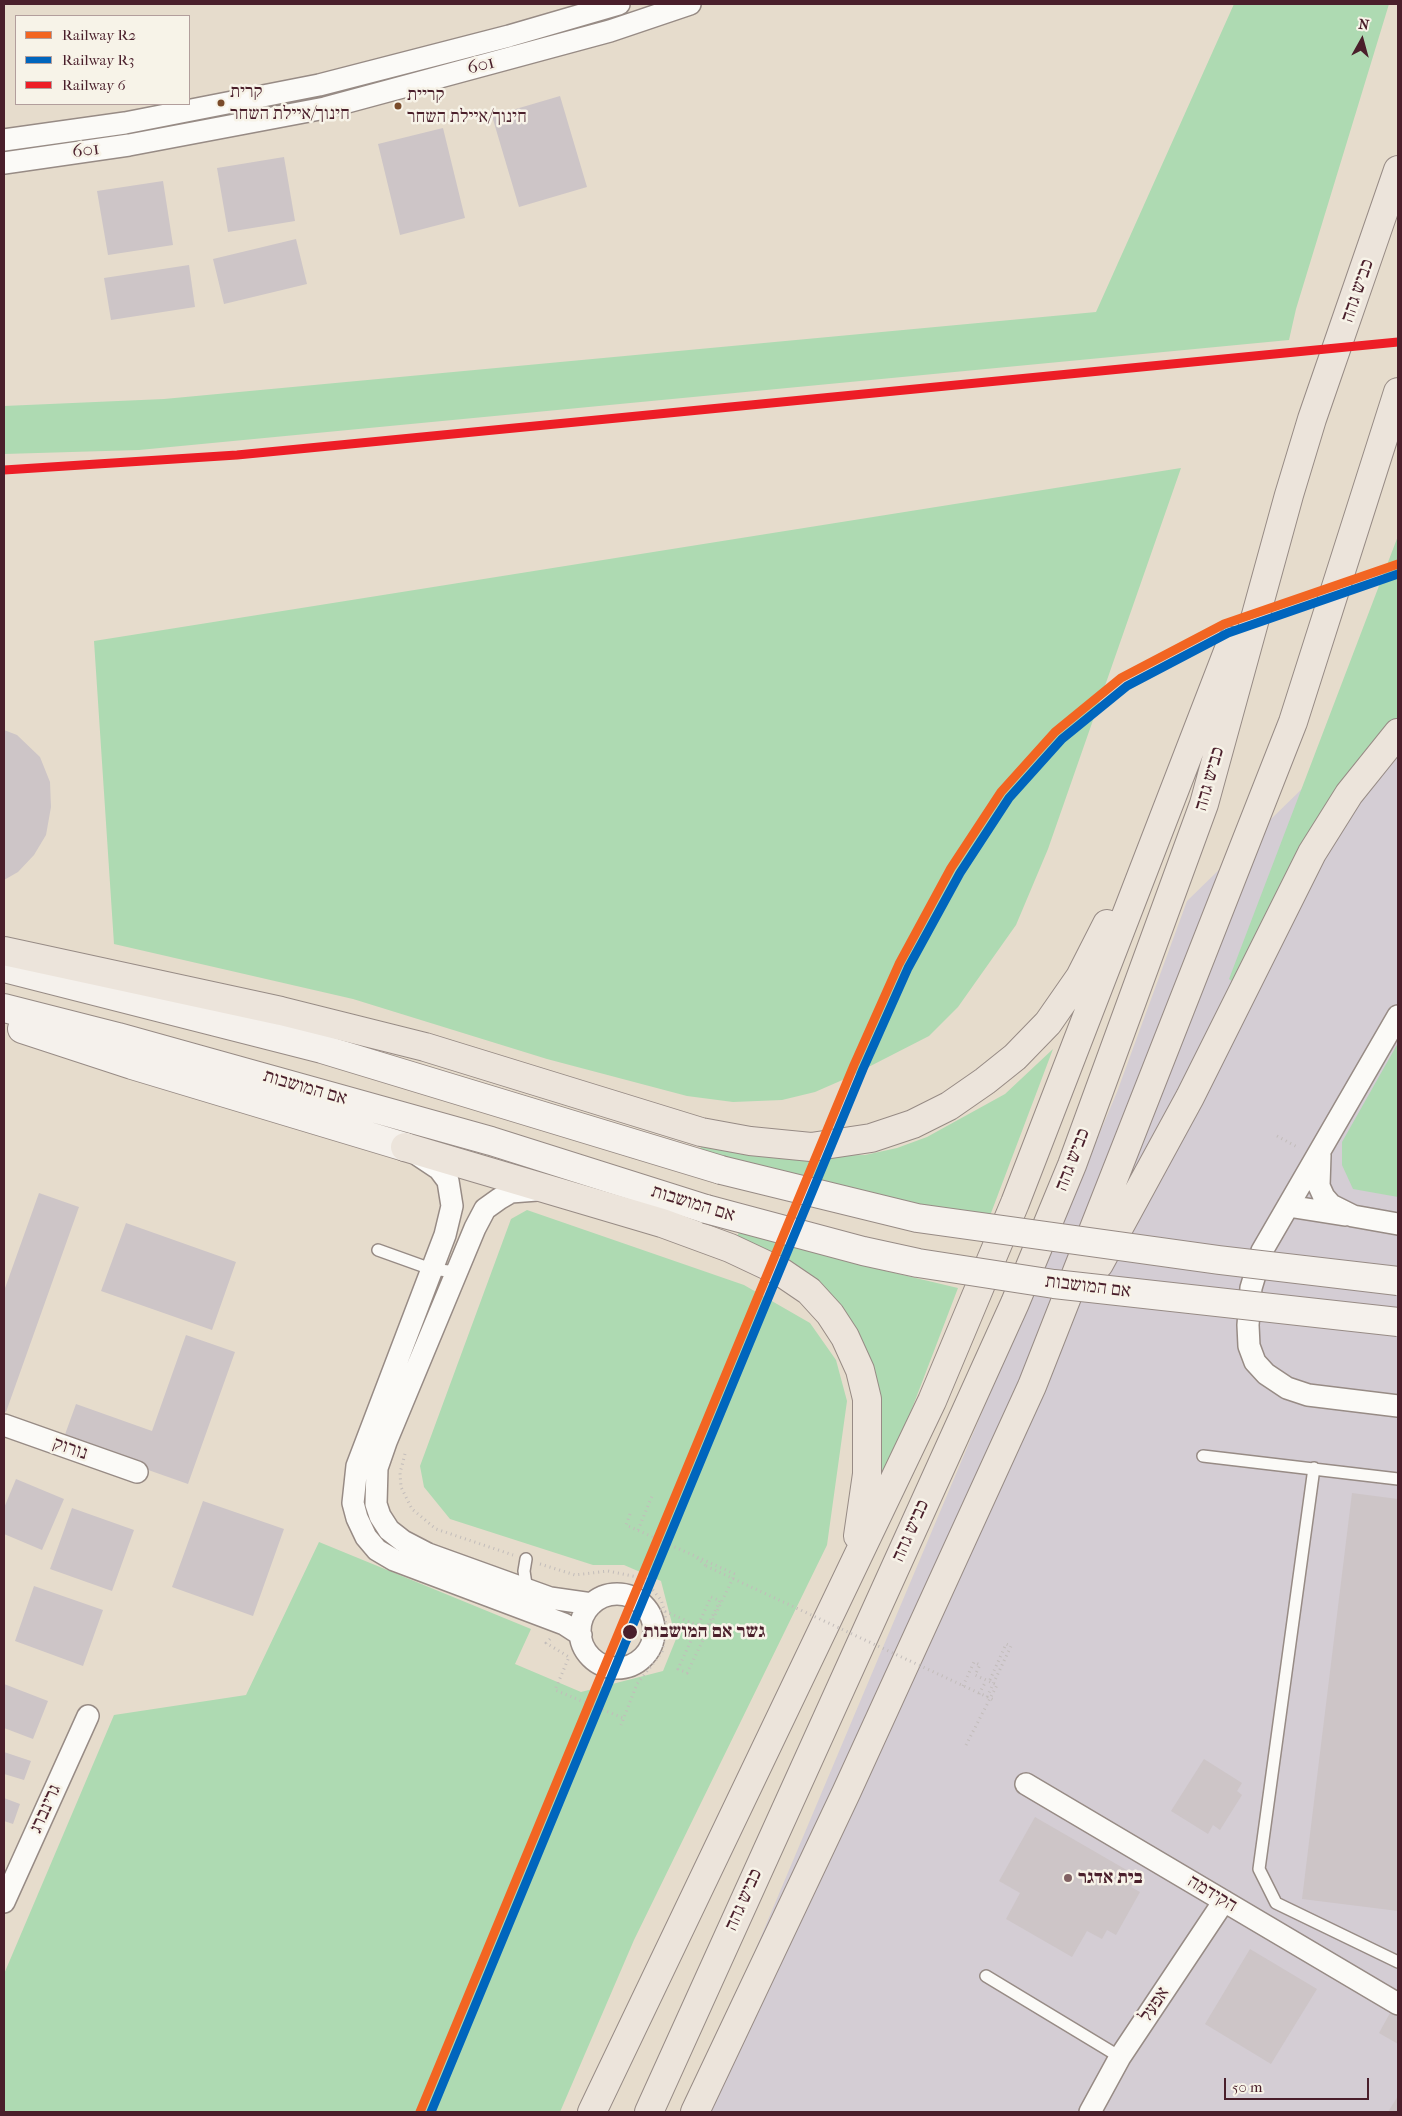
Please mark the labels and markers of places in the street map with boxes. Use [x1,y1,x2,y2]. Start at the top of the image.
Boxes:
place label: קרית חינוך/איילת השחר [230,82,350,125]
place label: קריית חינוך/איילת השחר [407,85,527,128]
marker: קרית חינוך/איילת השחר [216,98,226,108]
marker: קריית חינוך/איילת השחר [393,101,403,111]
place label: גשר אם המושבות [643,1621,765,1643]
marker: גשר אם המושבות [621,1623,639,1641]
place label: בית אדגר [1078,1867,1143,1889]
marker: בית אדגר [1062,1872,1074,1884]

